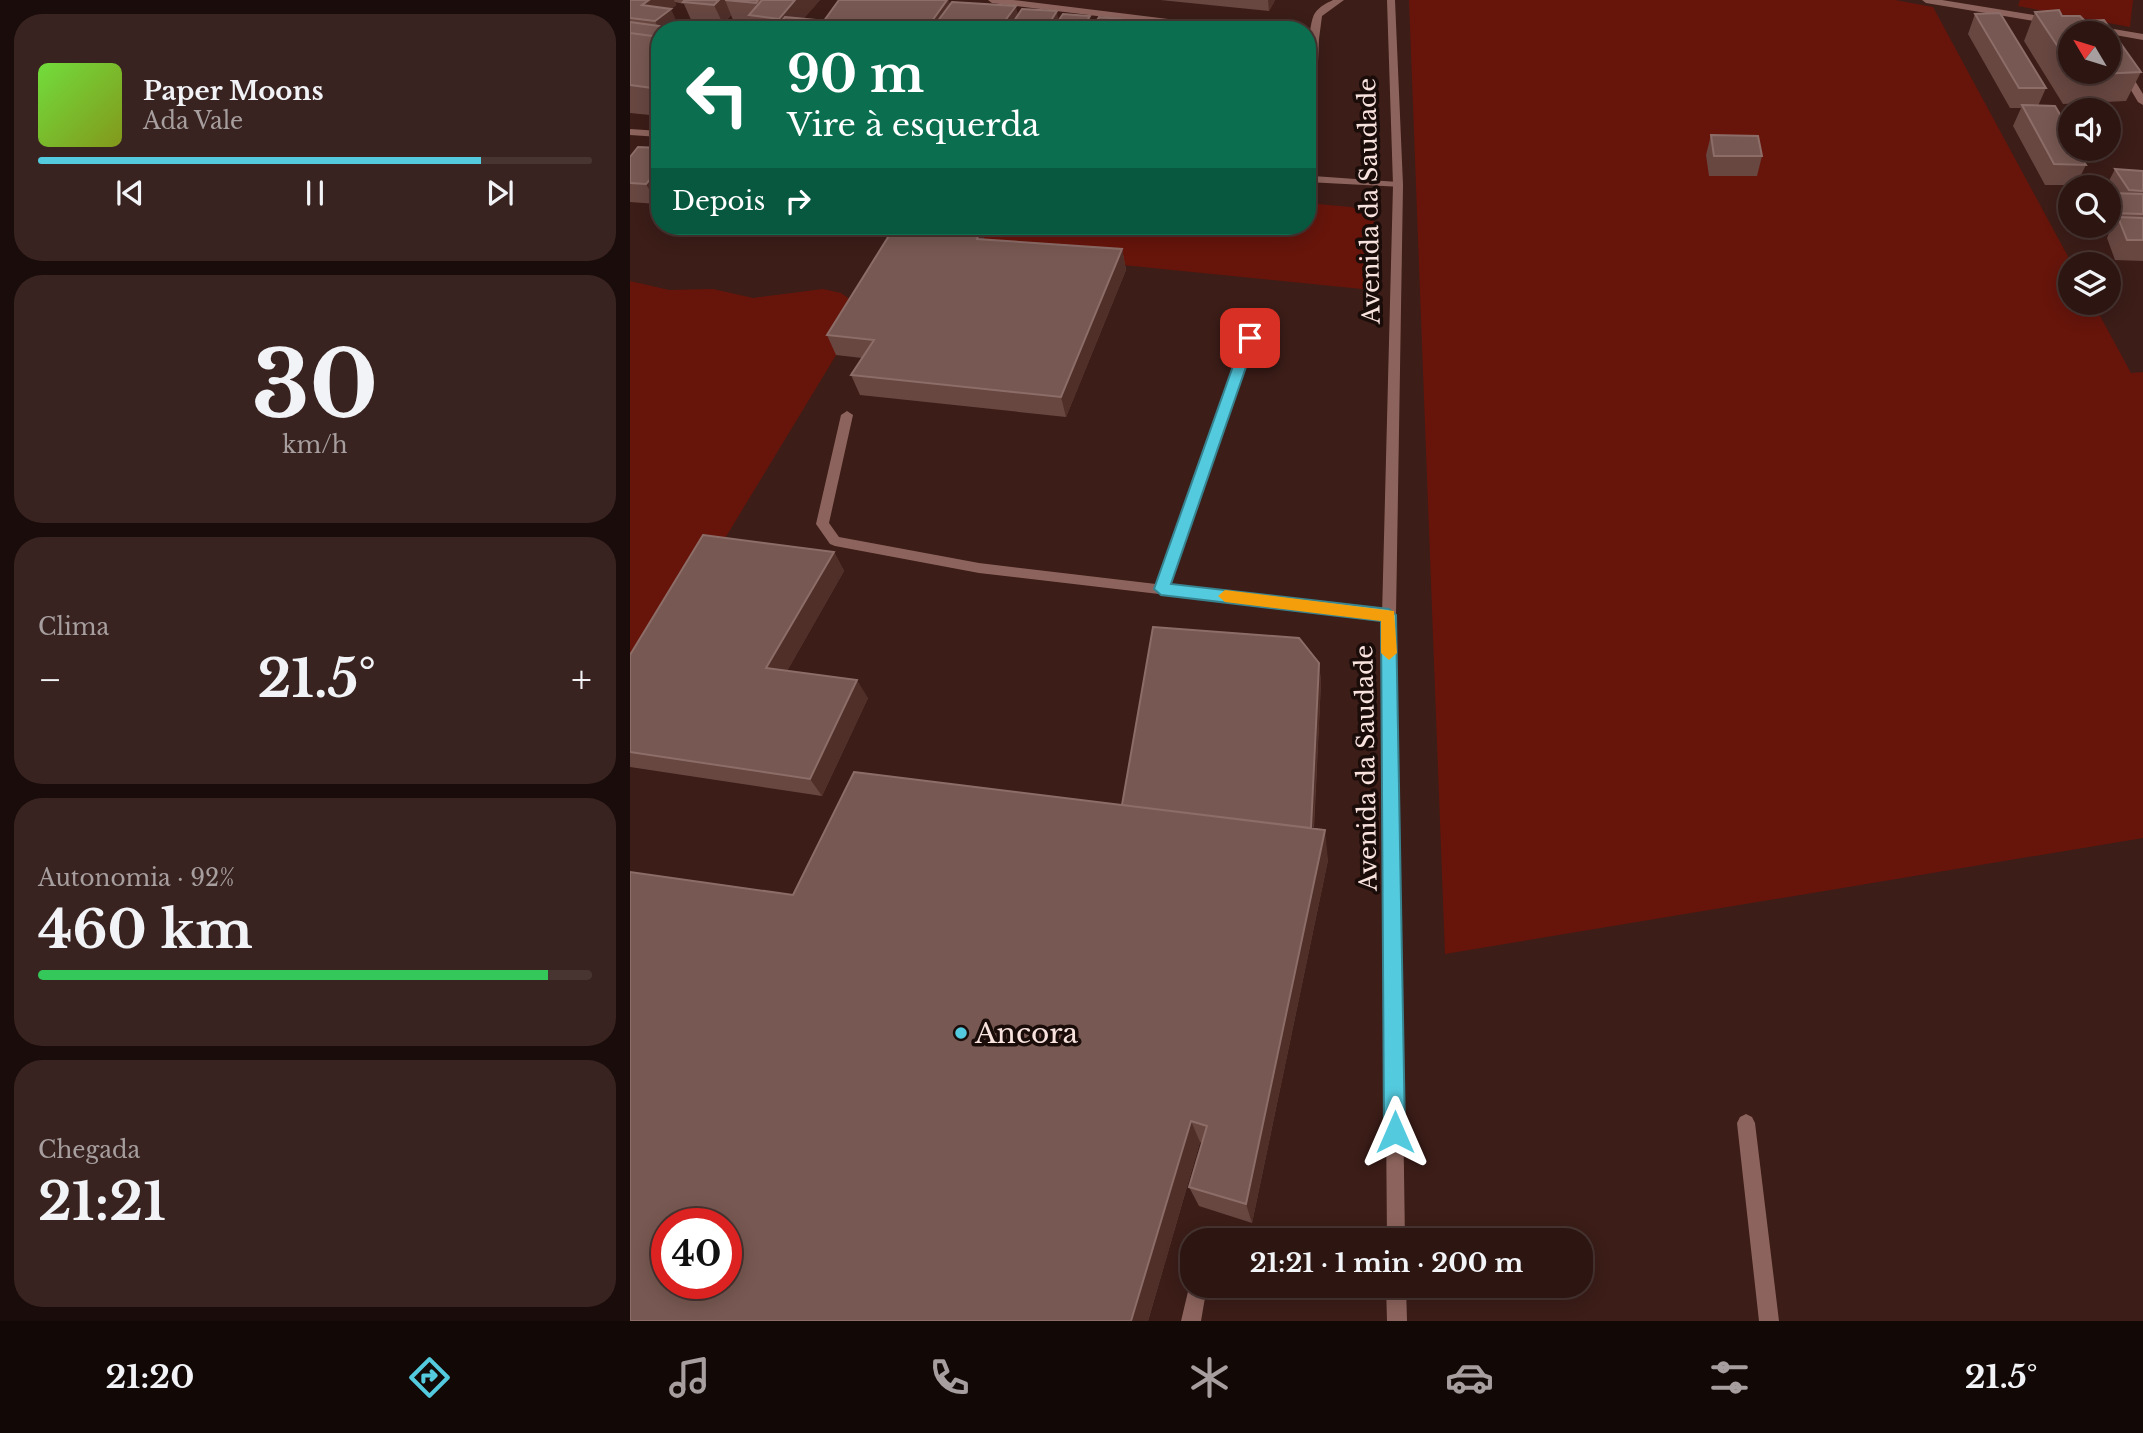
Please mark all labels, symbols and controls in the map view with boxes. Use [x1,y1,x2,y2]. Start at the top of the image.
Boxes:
north arrow [2058,21,2121,84]
map controls [2058,21,2121,315]
text: 90 m [787,44,924,105]
icon: left [672,49,763,140]
text: Paper Moons [143,75,324,107]
street label: Avenida da Saudade [1352,78,1386,325]
button: sound [2058,98,2121,161]
text: Vire à esquerda [787,105,1040,145]
text: Ada Vale [143,107,243,135]
icon: previous [111,174,149,212]
icon: pause [296,174,334,212]
icon: next [481,174,519,212]
button: search [2058,175,2121,238]
icon: right [779,182,817,220]
text: Depois [672,185,765,217]
button: layers [2058,252,2121,315]
pin [1220,308,1280,368]
icon: arrive [1231,319,1269,357]
text: 30 [252,329,378,442]
text: km/h [282,431,348,459]
text: Clima [38,613,109,641]
street label: Avenida da Saudade [1349,645,1383,892]
text: 21.5° [257,647,376,711]
text: − [38,656,62,703]
text: + [571,656,592,703]
text: Autonomia · 92% [38,864,235,892]
text: 460 km [38,898,253,962]
place label: Ancora [974,1016,1079,1051]
marker: Ancora [953,1025,969,1041]
position arrow [1358,1095,1432,1169]
text: Chegada [38,1136,140,1164]
text: 21:21 [38,1170,166,1234]
speed limit sign: 40 [651,1208,742,1299]
text: 21:21 · 1 min · 200 m [1250,1247,1523,1279]
icon: directions [405,1353,454,1402]
icon: music [665,1353,714,1402]
icon: phone [925,1353,974,1402]
icon: climate [1185,1353,1234,1402]
icon: car [1445,1353,1494,1402]
icon: filters [1705,1353,1754,1402]
text: 21:20 [105,1357,194,1397]
text: 21.5° [1965,1357,2038,1397]

